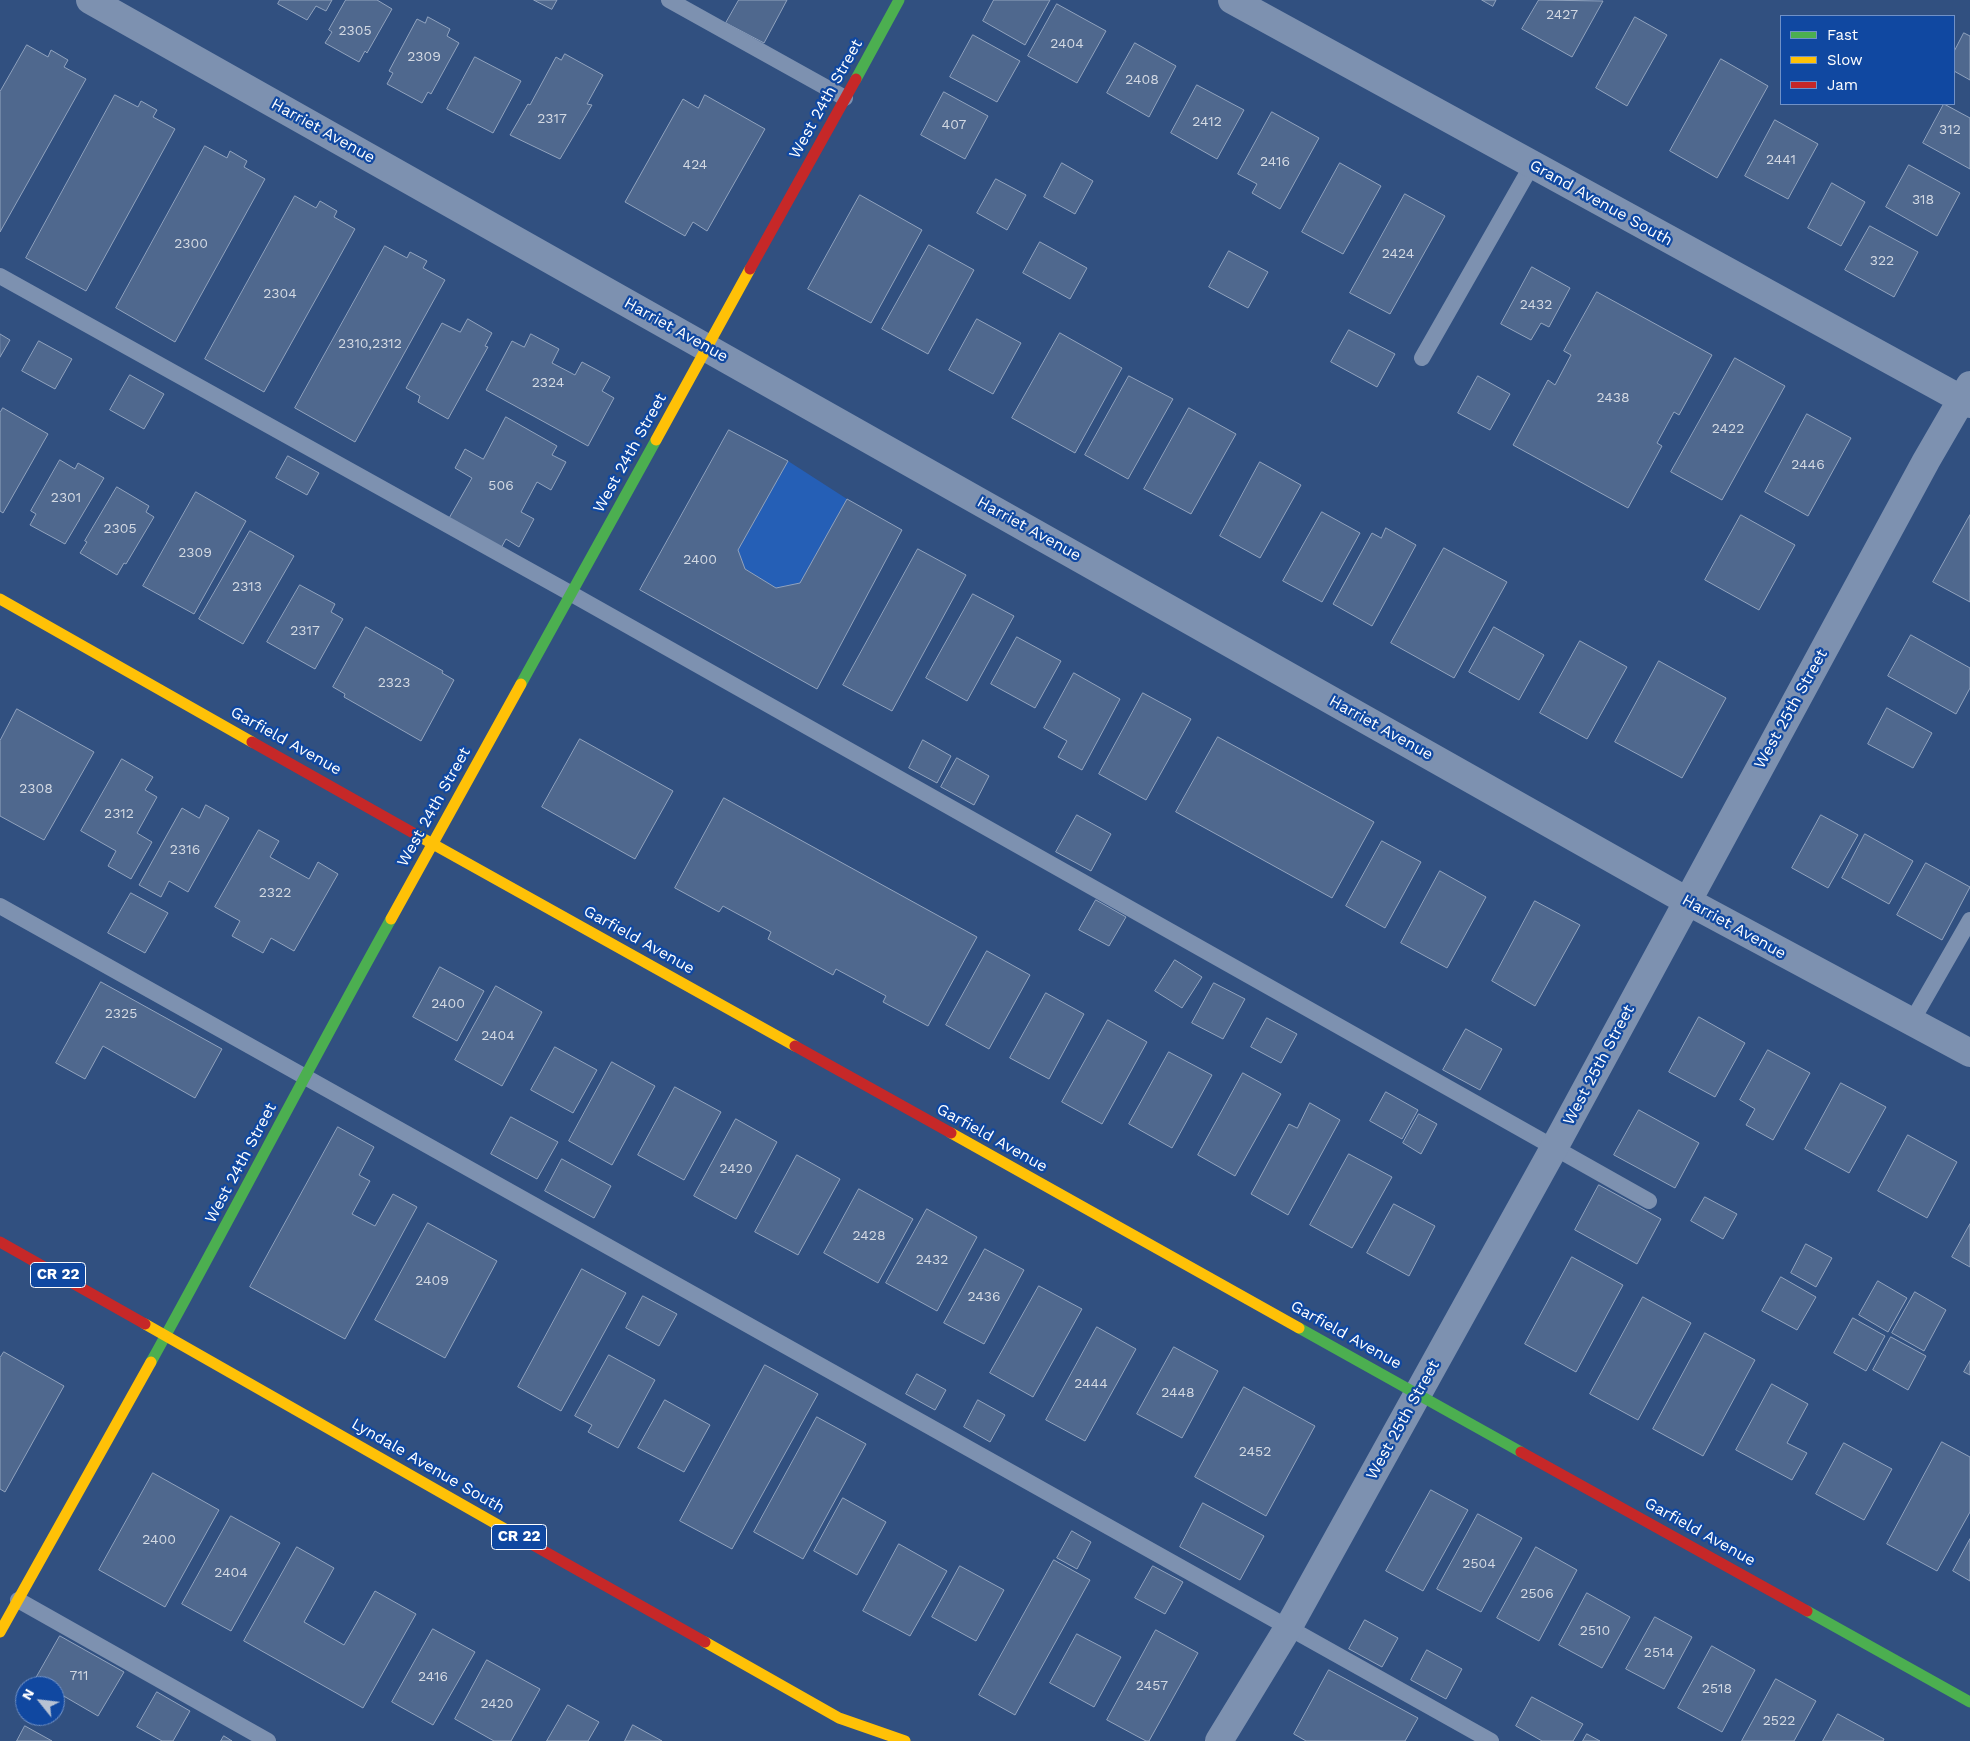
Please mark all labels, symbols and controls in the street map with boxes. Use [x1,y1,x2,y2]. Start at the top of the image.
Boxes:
house number: 2427 [1546,7,1578,23]
legend [1780,15,1955,105]
house number: 2305 [338,23,372,39]
text: Fast [1827,26,1858,44]
street label: West 24th Street [785,36,867,162]
house number: 2404 [1050,36,1084,52]
house number: 2309 [407,49,441,65]
text: Slow [1827,51,1863,69]
house number: 2408 [1125,72,1159,88]
text: Jam [1827,76,1858,94]
street label: Harriet Avenue [268,95,378,167]
house number: 2317 [537,111,567,127]
house number: 2412 [1192,114,1222,130]
house number: 407 [942,117,966,133]
house number: 312 [1939,122,1961,138]
house number: 2441 [1766,152,1796,168]
house number: 2416 [1260,154,1290,170]
street label: Grand Avenue South [1526,156,1676,250]
house number: 424 [683,157,707,173]
house number: 318 [1912,192,1934,208]
house number: 2300 [174,236,208,252]
house number: 2424 [1382,246,1414,262]
house number: 322 [1870,253,1894,269]
house number: 2304 [263,286,297,302]
street label: Harriet Avenue [621,294,731,366]
house number: 2432 [1520,297,1552,313]
house number: 2310,2312 [338,336,402,352]
house number: 2324 [532,375,564,391]
street label: West 24th Street [589,390,671,516]
house number: 2438 [1596,390,1630,406]
house number: 2422 [1712,421,1744,437]
house number: 2446 [1791,457,1825,473]
house number: 506 [488,478,514,494]
house number: 2301 [51,490,81,506]
street label: Harriet Avenue [974,493,1084,565]
house number: 2305 [103,521,137,537]
house number: 2309 [178,545,212,561]
house number: 2400 [683,552,717,568]
house number: 2313 [232,579,262,595]
house number: 2317 [290,623,320,639]
street label: West 25th Street [1750,646,1832,772]
house number: 2323 [378,675,410,691]
street label: Harriet Avenue [1326,692,1436,764]
street label: Garfield Avenue [227,703,345,779]
street label: West 24th Street [393,744,475,870]
house number: 2308 [19,781,53,797]
house number: 2312 [104,806,134,822]
house number: 2316 [170,842,200,858]
house number: 2322 [259,885,291,901]
street label: Harriet Avenue [1679,891,1789,963]
street label: Garfield Avenue [580,902,698,978]
house number: 2400 [431,996,465,1012]
street label: West 25th Street [1559,1002,1639,1128]
house number: 2325 [105,1006,137,1022]
house number: 2404 [481,1028,515,1044]
street label: West 24th Street [201,1100,281,1226]
street label: Garfield Avenue [933,1100,1051,1176]
house number: 2420 [719,1161,753,1177]
house number: 2428 [852,1228,886,1244]
house number: 2432 [916,1252,948,1268]
road number: CR 22 [30,1262,86,1288]
house number: 2409 [415,1273,449,1289]
house number: 2436 [968,1289,1000,1305]
street label: Garfield Avenue [1287,1297,1405,1373]
street label: West 25th Street [1362,1357,1444,1483]
house number: 2444 [1074,1376,1108,1392]
house number: 2448 [1161,1385,1195,1401]
street label: Lyndale Avenue South [348,1414,508,1518]
house number: 2452 [1239,1444,1271,1460]
street label: Garfield Avenue [1641,1494,1759,1570]
road number: CR 22 [492,1524,546,1550]
house number: 2400 [142,1532,176,1548]
house number: 2504 [1462,1556,1496,1572]
house number: 2404 [214,1565,248,1581]
house number: 2506 [1520,1586,1554,1602]
house number: 2510 [1580,1623,1610,1639]
house number: 2514 [1644,1645,1674,1661]
house number: 711 [70,1668,88,1684]
house number: 2416 [418,1669,448,1685]
north arrow [15,1676,65,1726]
house number: 2457 [1136,1678,1168,1694]
house number: 2518 [1702,1681,1732,1697]
text: N [18,1686,37,1703]
house number: 2420 [480,1696,514,1712]
house number: 2522 [1763,1713,1795,1729]

